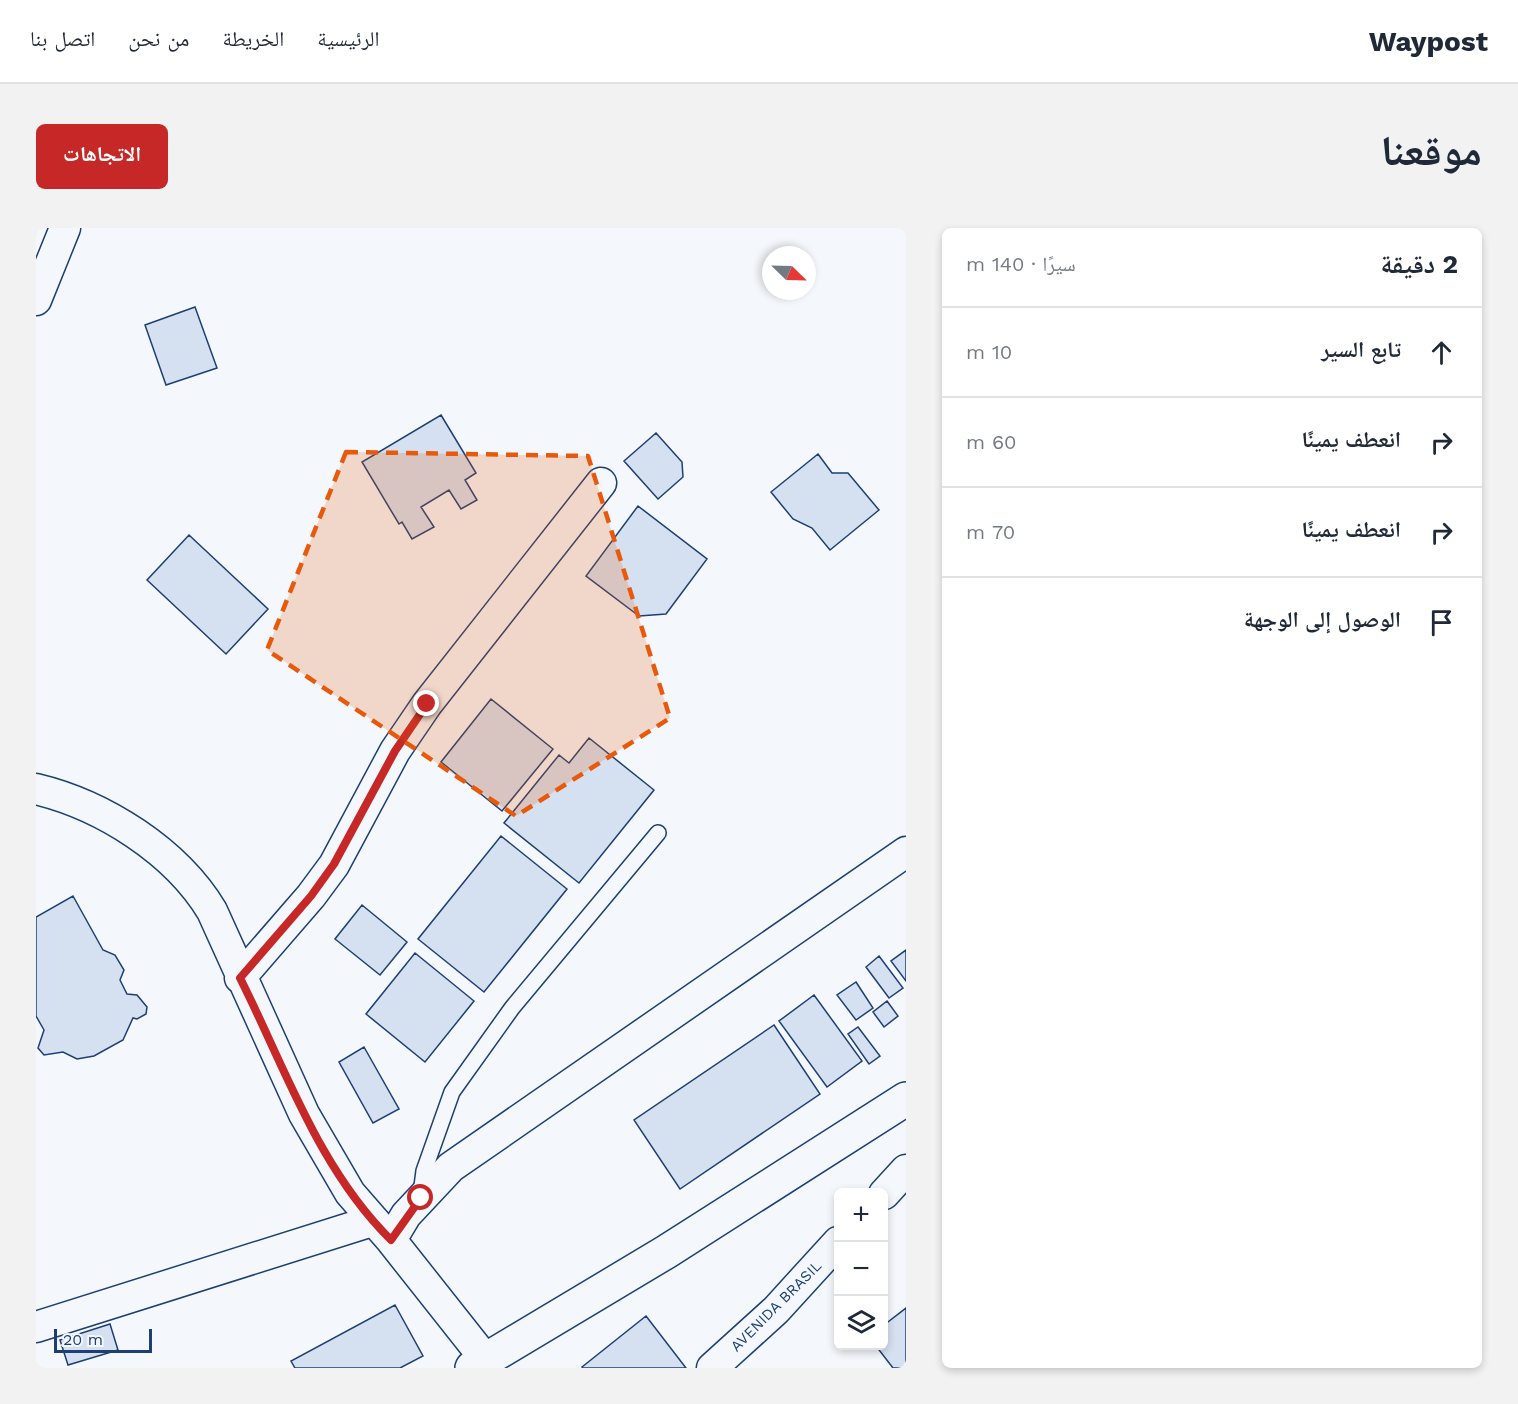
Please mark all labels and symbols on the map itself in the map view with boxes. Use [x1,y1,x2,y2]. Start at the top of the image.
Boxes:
north arrow [762,246,816,300]
route end [413,690,439,716]
route start [407,1184,433,1210]
street label: AVENIDA BRASIL [727,1257,825,1355]
scale bar [54,1326,152,1354]

